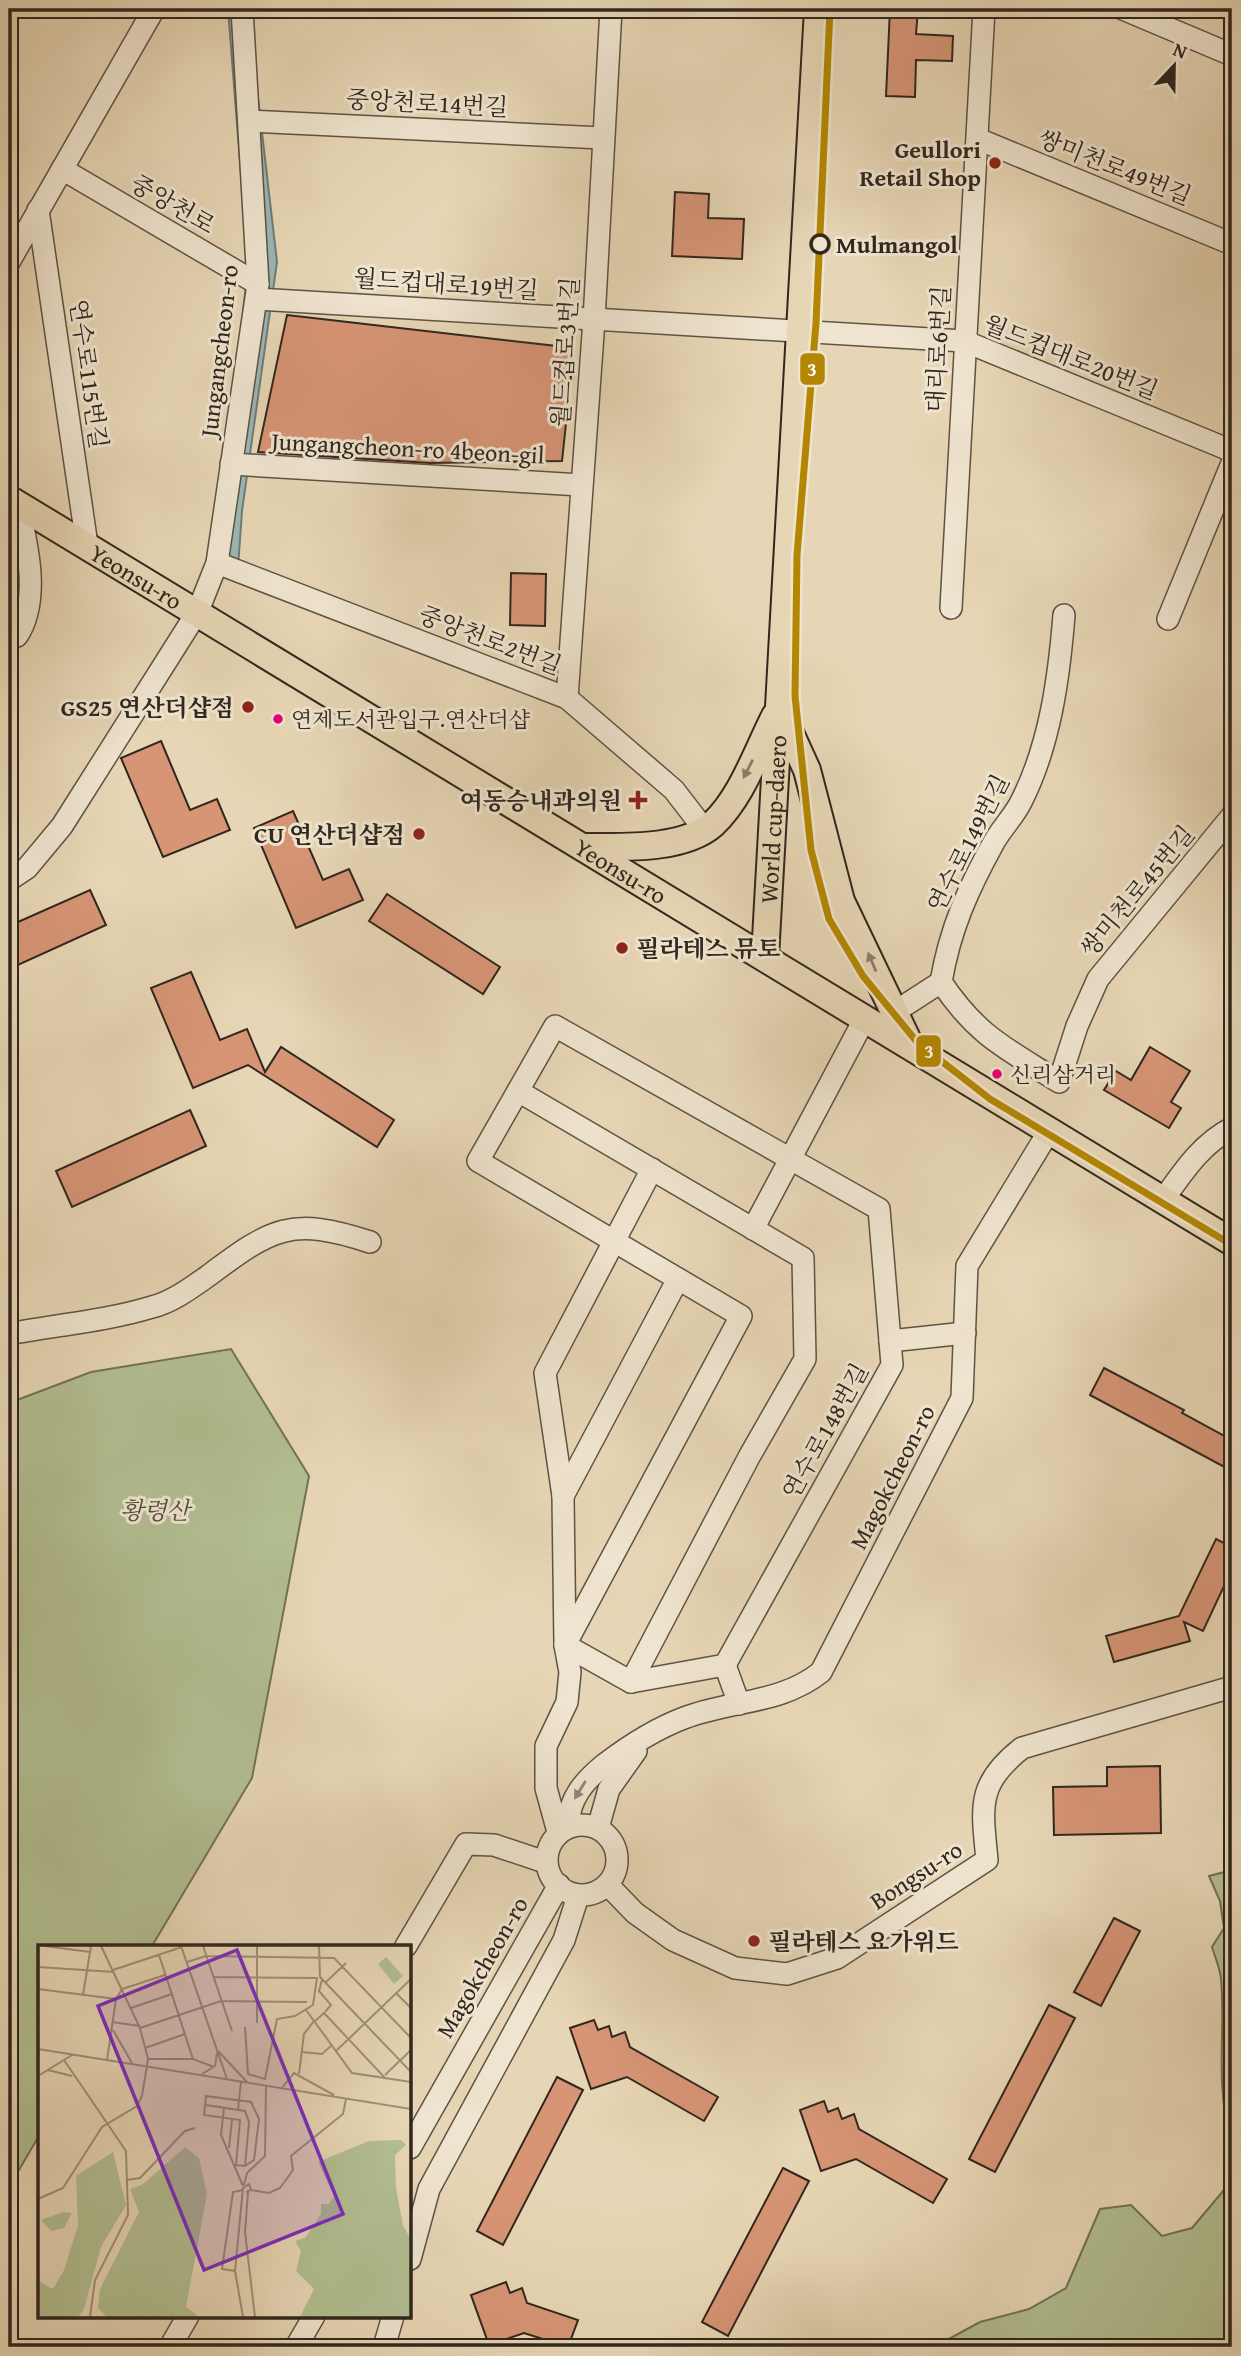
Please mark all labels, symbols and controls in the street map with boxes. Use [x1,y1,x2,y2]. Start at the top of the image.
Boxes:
north arrow [1140,32,1210,102]
text: N [1169,35,1192,66]
street label: 중앙천로14번길 [345,81,509,125]
street label: 쌍미천로49번길 [1033,120,1197,214]
place label: Geullori Retail Shop [860,132,981,195]
marker: Geullori Retail Shop [987,155,1003,171]
street label: 중앙천로 [124,166,222,242]
place label: Mulmangol [836,227,958,262]
marker: Mulmangol [810,234,830,254]
street label: 월드컵대로19번길 [352,260,540,308]
street label: Jungangcheon-ro [191,263,247,442]
street label: 월드컵로3번길 [542,276,588,428]
street label: 대리로6번길 [917,284,959,414]
street label: 연수로115번길 [61,297,117,451]
street label: 월드컵대로20번길 [978,306,1164,408]
line badge: 3 [799,352,826,386]
text: 3 [807,355,817,383]
street label: Jungangcheon-ro 4beon-gil [268,423,546,473]
street label: Yeonsu-ro [83,535,189,618]
street label: 중앙천로2번길 [413,597,567,683]
place label: GS25 연산더샵점 [61,690,234,725]
marker: GS25 연산더샵점 [240,699,256,715]
place label: 연제도서관입구.연산더샵 [291,703,531,735]
marker: 연제도서관입구.연산더샵 [271,712,285,726]
street label: World cup-daero [751,734,795,904]
one-way arrow [743,759,754,779]
street label: 연수로149번길 [918,768,1018,918]
place label: 여동승내과의원 [460,783,622,818]
marker: 여동승내과의원 [628,790,648,810]
place label: CU 연산더샵점 [254,817,405,852]
street label: 쌍미천로45번길 [1071,818,1203,964]
marker: CU 연산더샵점 [411,826,427,842]
street label: Yeonsu-ro [568,829,674,912]
place label: 필라테스 뮤토 [636,931,780,966]
marker: 필라테스 뮤토 [614,940,630,956]
one-way arrow [866,951,877,972]
line badge: 3 [915,1034,942,1068]
text: 3 [924,1037,934,1065]
place label: 신리삼거리 [1010,1058,1116,1090]
marker: 신리삼거리 [990,1067,1004,1081]
street label: 연수로148번길 [773,1357,877,1505]
street label: Magokcheon-ro [841,1399,943,1555]
park label: 황령산 [120,1493,194,1528]
one-way arrow [574,1780,587,1800]
street label: Bongsu-ro [863,1832,969,1918]
street label: Magokcheon-ro [427,1890,537,2044]
place label: 필라테스 요가위드 [768,1924,959,1959]
marker: 필라테스 요가위드 [746,1933,762,1949]
inset map [38,1945,411,2318]

